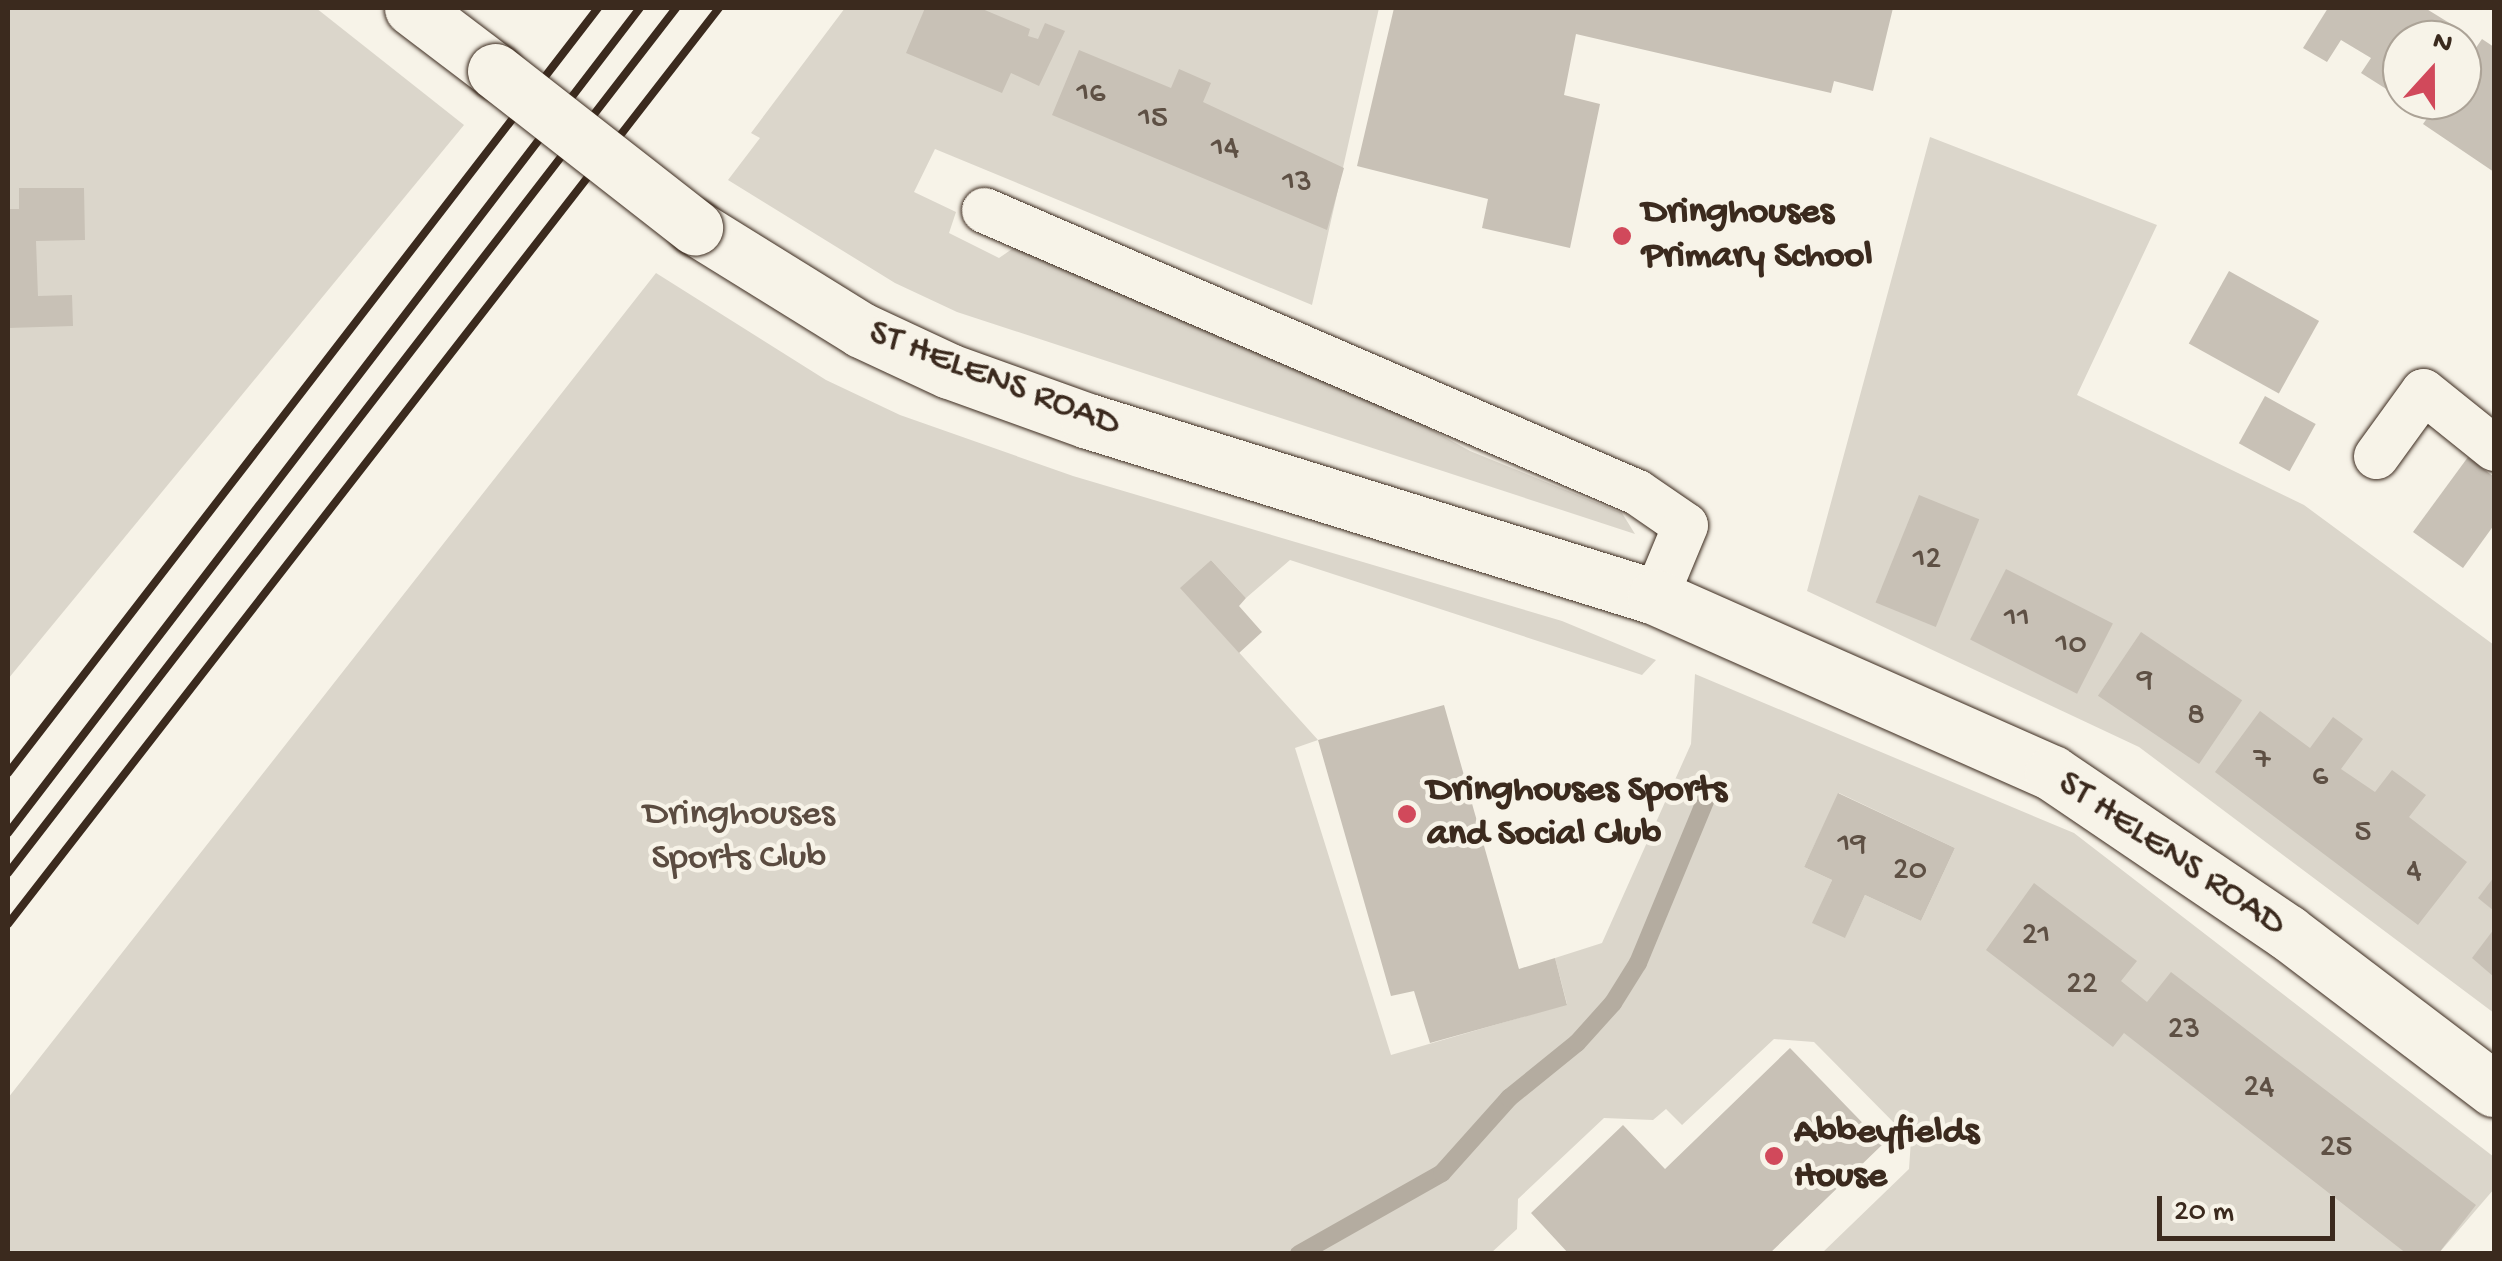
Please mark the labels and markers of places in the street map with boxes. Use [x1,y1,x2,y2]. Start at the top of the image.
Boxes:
place label: Dringhouses Primary School [1642,191,1873,280]
marker: Dringhouses Primary School [1611,225,1633,247]
place label: Dringhouses Sports and Social Club [1427,769,1727,858]
marker: Dringhouses Sports and Social Club [1396,803,1418,825]
place label: Abbeyfields House [1794,1111,1979,1200]
marker: Abbeyfields House [1763,1145,1785,1167]

